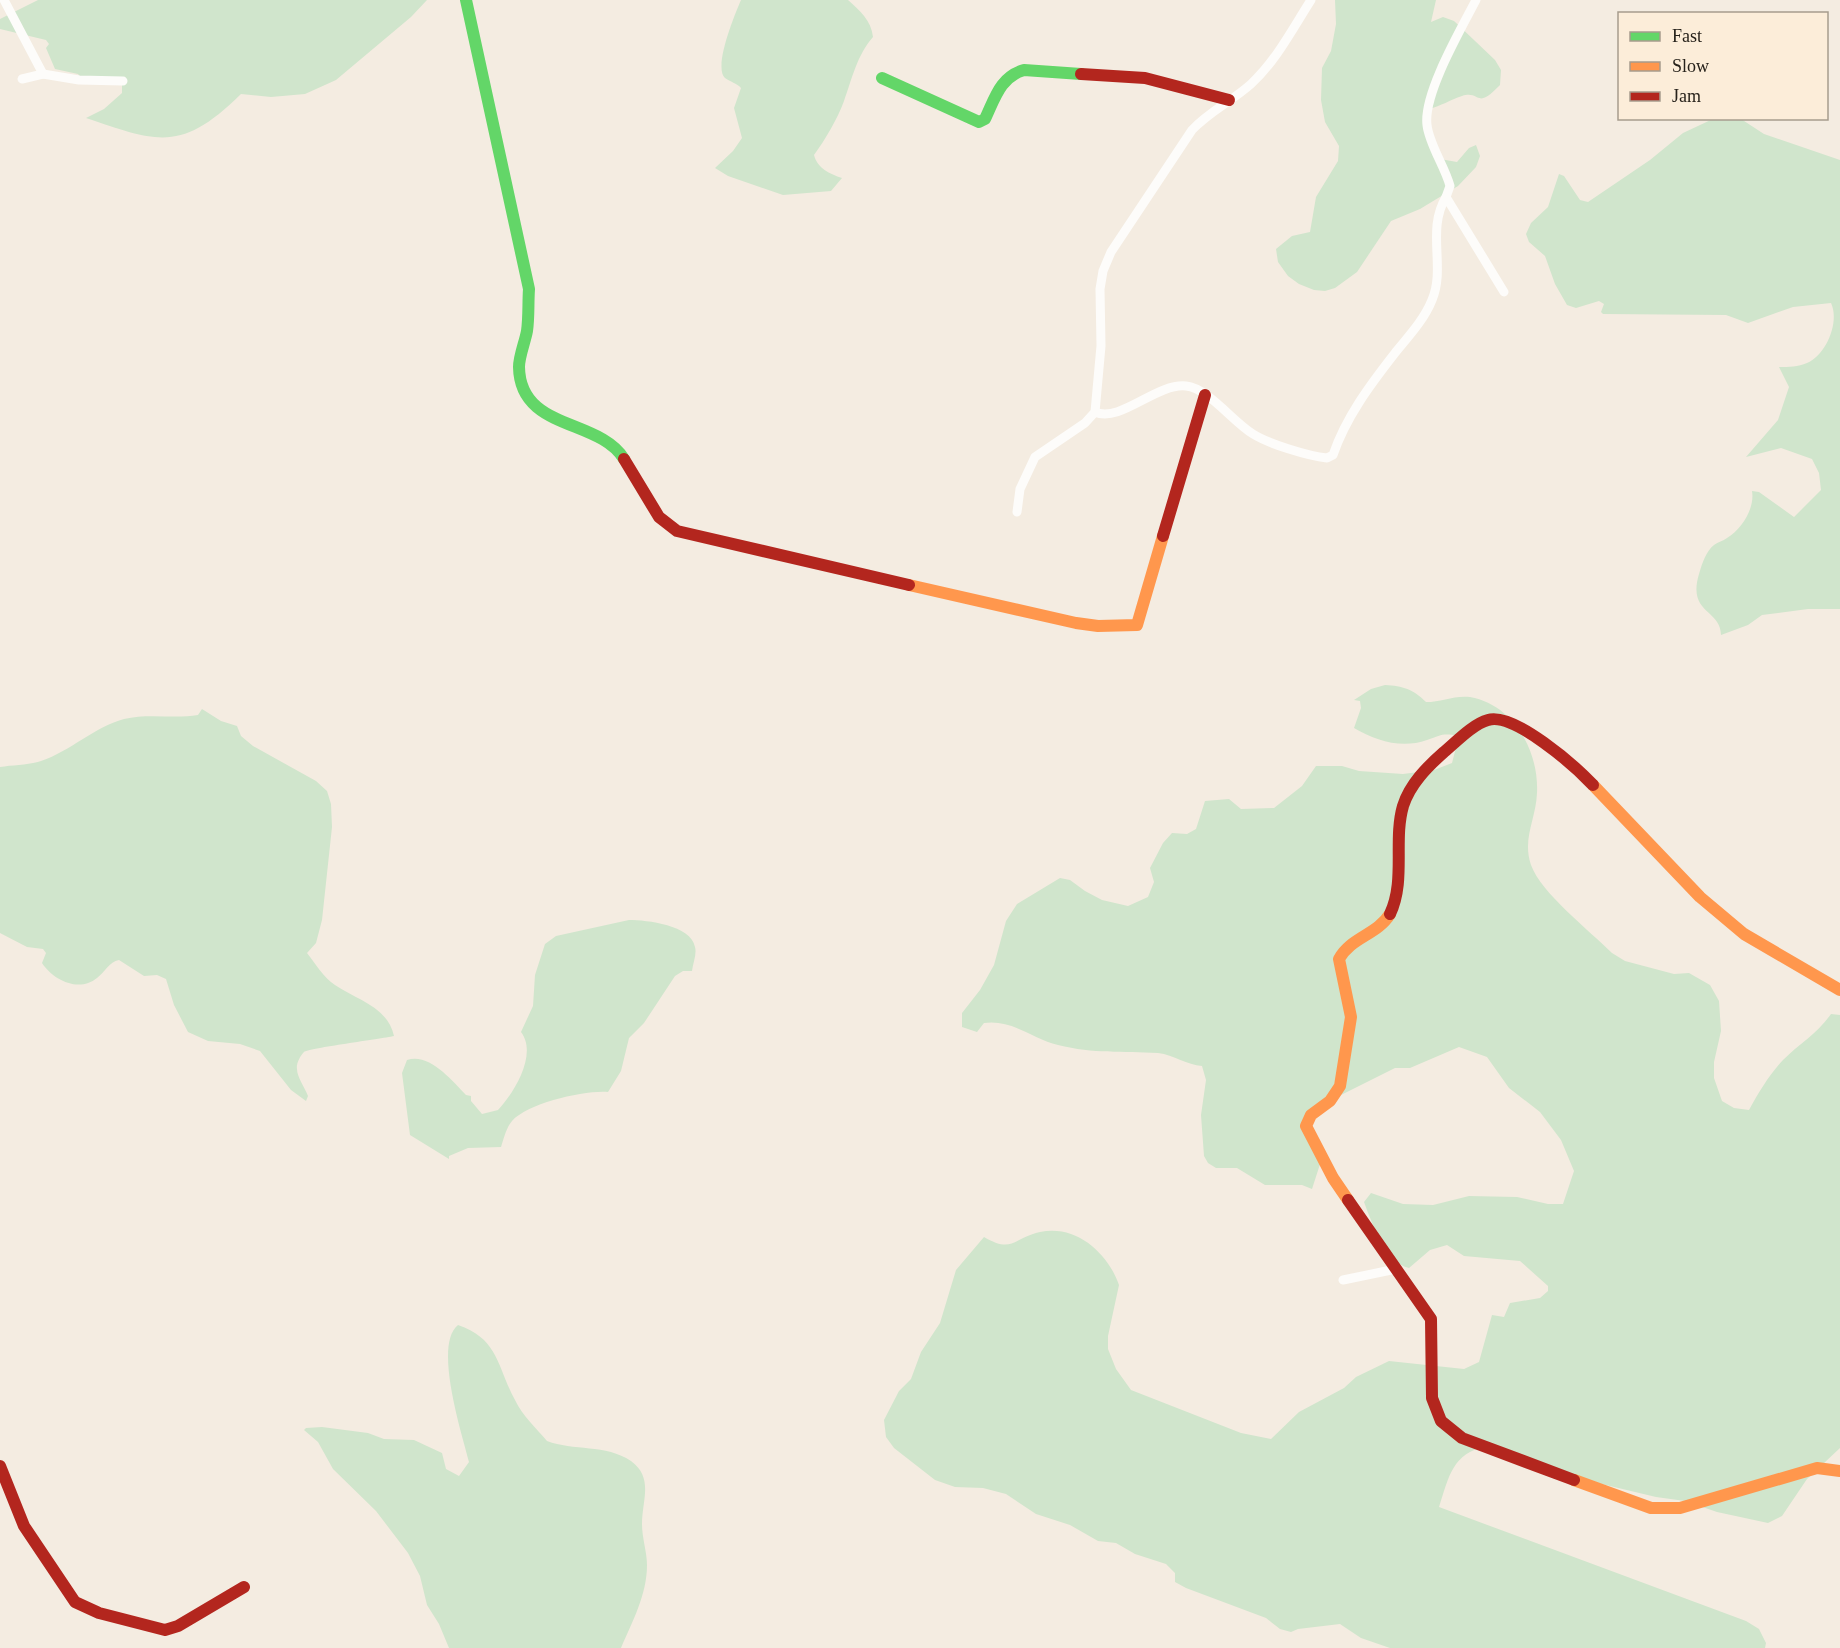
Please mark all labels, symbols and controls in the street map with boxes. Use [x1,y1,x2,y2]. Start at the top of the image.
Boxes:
legend [1618,12,1828,120]
text: Fast [1672,26,1702,46]
text: Slow [1672,56,1709,76]
text: Jam [1672,86,1701,106]

